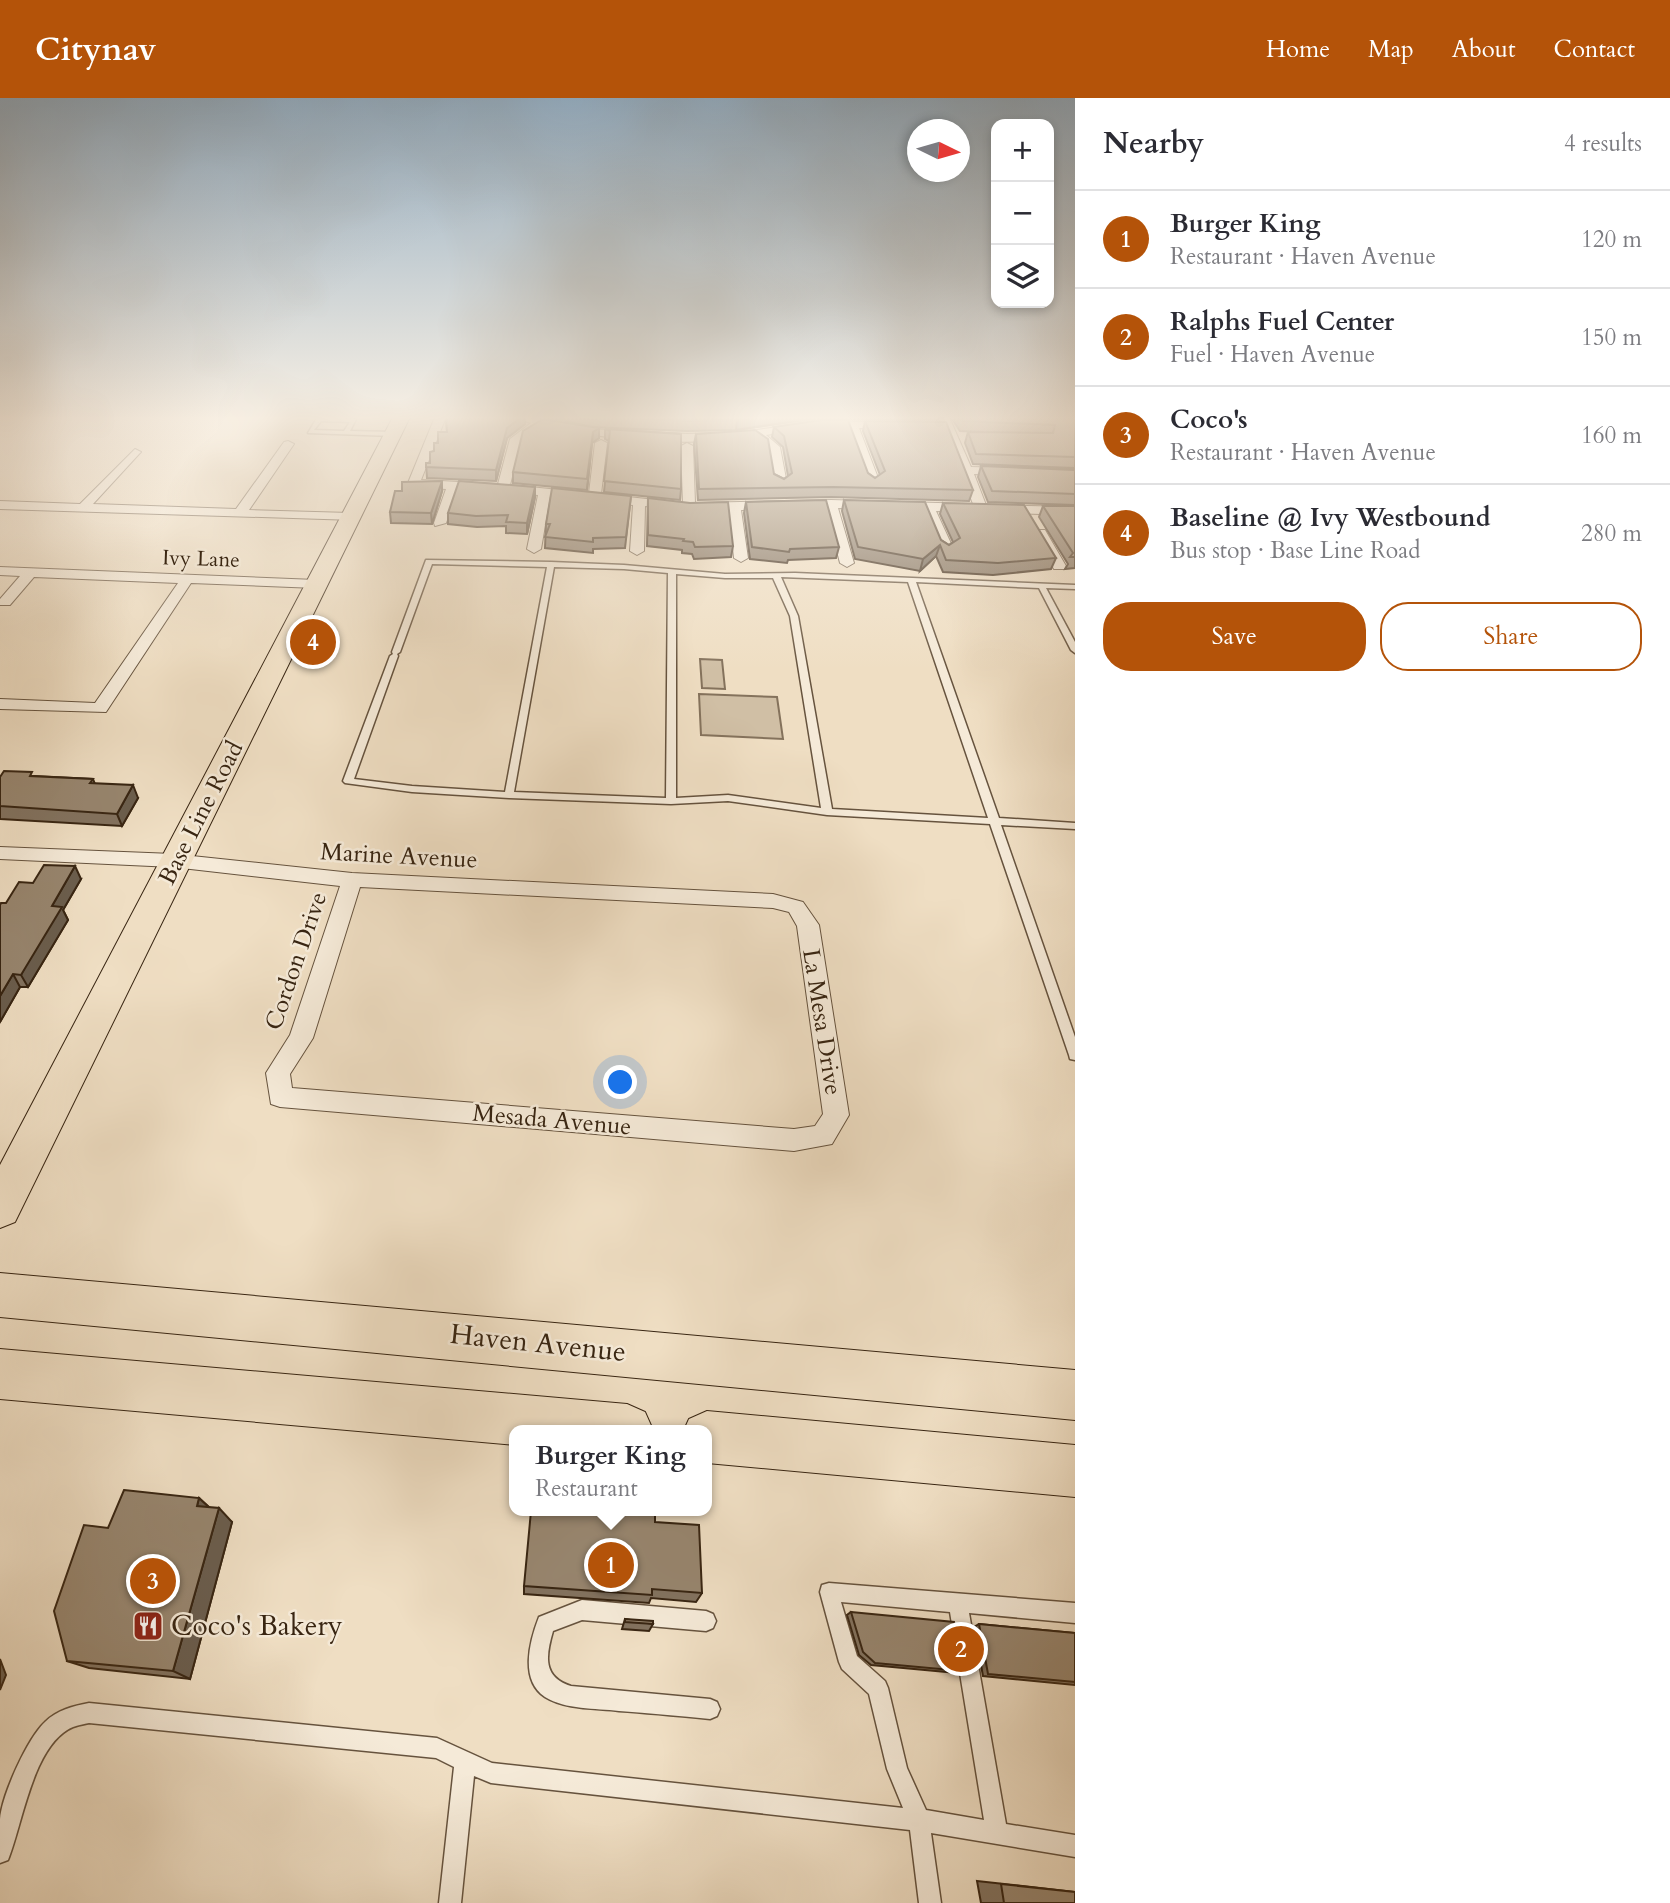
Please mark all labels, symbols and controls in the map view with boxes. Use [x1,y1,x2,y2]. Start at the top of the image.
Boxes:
text: Citynav [35,27,156,72]
text: Home [1266,33,1330,66]
text: Map [1368,33,1414,66]
text: About [1452,33,1516,66]
text: Contact [1554,33,1635,66]
north arrow [907,119,970,182]
map controls [991,119,1054,308]
button: + [991,119,1054,182]
text: Nearby [1103,123,1204,164]
text: 4 results [1564,128,1642,159]
button: − [991,182,1054,245]
text: Burger King [1170,206,1321,241]
text: 1 [1120,224,1132,255]
text: 120 m [1581,224,1642,255]
text: Restaurant · Haven Avenue [1170,241,1436,272]
button: layers [991,245,1054,308]
text: Ralphs Fuel Center [1170,304,1394,339]
text: 2 [1120,322,1132,353]
text: 150 m [1581,322,1642,353]
text: Fuel · Haven Avenue [1170,339,1375,370]
text: Coco's [1170,402,1248,437]
text: 3 [1120,420,1132,451]
text: 160 m [1581,420,1642,451]
text: Restaurant · Haven Avenue [1170,437,1436,468]
text: Baseline @ Ivy Westbound [1170,500,1490,535]
text: 4 [1120,518,1132,549]
text: 280 m [1581,518,1642,549]
text: Bus stop · Base Line Road [1170,535,1420,566]
street label: Ivy Lane [162,543,240,575]
button: Save [1103,602,1366,671]
button: Share [1380,602,1642,671]
pin: 4 [290,616,336,668]
street label: Base Line Road [151,735,251,890]
street label: Marine Avenue [320,835,478,877]
street label: Cordon Drive [257,888,335,1034]
street label: La Mesa Drive [794,946,850,1098]
your location [603,1065,637,1099]
street label: Mesada Avenue [471,1097,633,1143]
street label: Haven Avenue [448,1315,628,1371]
popup [509,1425,712,1516]
text: Burger King [535,1438,686,1473]
text: Restaurant [535,1473,638,1504]
pin: 1 [588,1539,634,1591]
pin: 3 [130,1555,176,1607]
place label: Coco's Bakery [171,1607,343,1645]
restaurant icon: Coco's Bakery [131,1609,165,1643]
pin: 2 [938,1623,984,1675]

